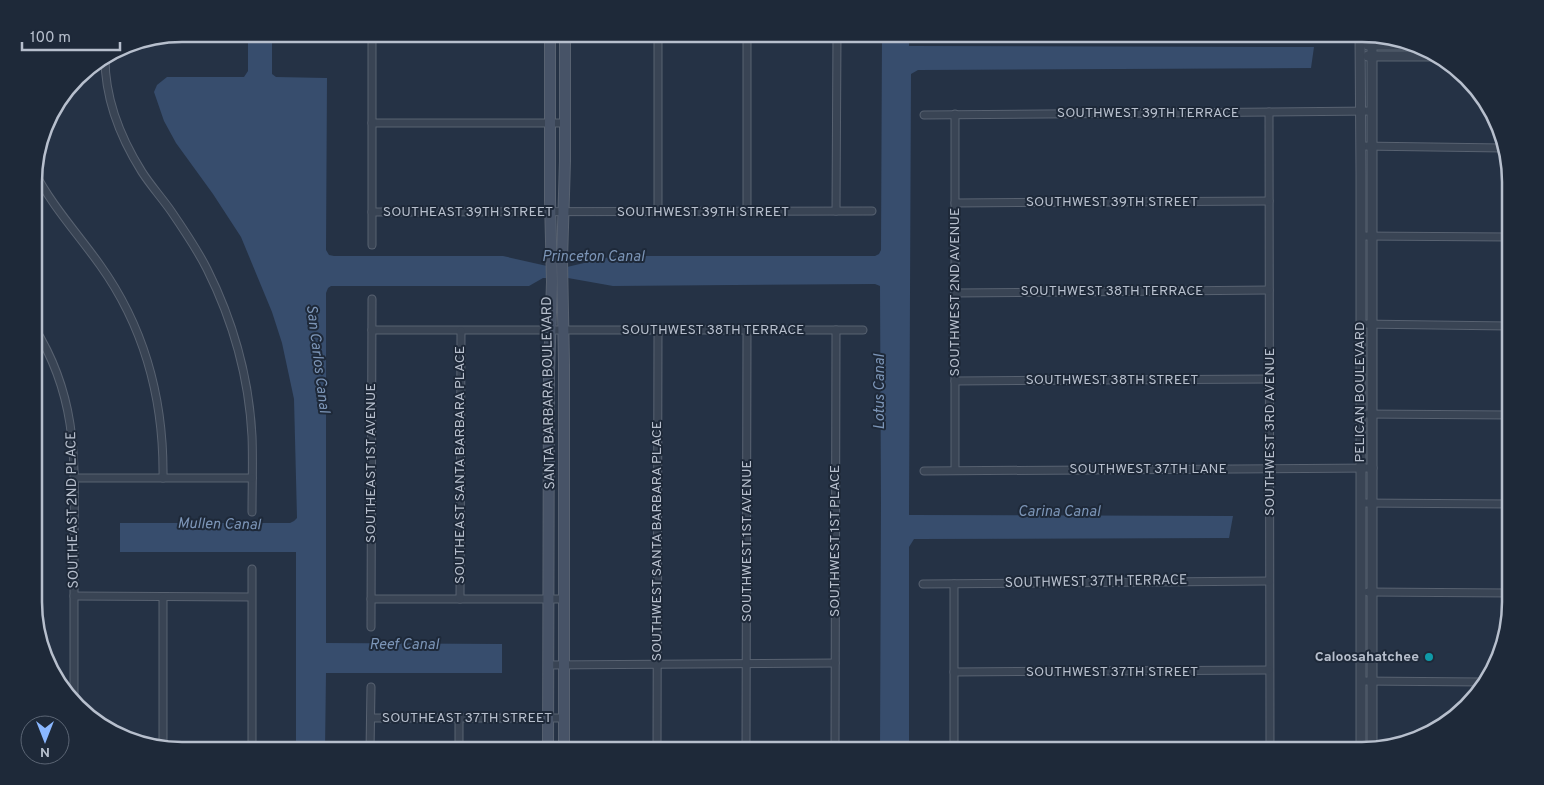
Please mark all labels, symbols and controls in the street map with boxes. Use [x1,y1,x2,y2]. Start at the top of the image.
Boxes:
scale bar [22,20,120,52]
text: 100 m [30,29,71,48]
street label: SOUTHWEST 39TH TERRACE [1057,105,1239,122]
street label: SOUTHWEST 39TH STREET [1026,194,1198,211]
street label: SOUTHEAST 39TH STREET [383,204,553,221]
street label: SOUTHWEST 39TH STREET [617,204,789,221]
street label: SOUTHWEST 2ND AVENUE [947,208,964,376]
water label: Princeton Canal [542,248,646,267]
street label: SOUTHWEST 38TH TERRACE [1021,283,1203,300]
street label: SANTA BARBARA BOULEVARD [539,296,559,490]
water label: San Carlos Canal [301,304,333,416]
street label: PELICAN BOULEVARD [1352,321,1369,463]
street label: SOUTHWEST 38TH TERRACE [622,322,804,339]
street label: SOUTHEAST SANTA BARBARA PLACE [452,346,469,584]
street label: SOUTHWEST 3RD AVENUE [1262,348,1279,516]
water label: Lotus Canal [871,353,890,430]
street label: SOUTHWEST 38TH STREET [1025,372,1199,389]
street label: SOUTHEAST 1ST AVENUE [363,383,380,543]
street label: SOUTHWEST SANTA BARBARA PLACE [649,421,666,661]
street label: SOUTHEAST 2ND PLACE [63,431,83,589]
street label: SOUTHWEST 1ST AVENUE [739,460,756,622]
street label: SOUTHWEST 37TH LANE [1069,461,1227,478]
street label: SOUTHWEST 1ST PLACE [827,465,844,617]
water label: Carina Canal [1018,503,1101,522]
water label: Mullen Canal [177,515,262,535]
street label: SOUTHWEST 37TH TERRACE [1005,572,1187,592]
water label: Reef Canal [369,636,440,655]
place label: Caloosahatchee [1315,649,1419,666]
marker: Caloosahatchee [1423,651,1435,663]
street label: SOUTHWEST 37TH STREET [1026,664,1198,681]
street label: SOUTHEAST 37TH STREET [382,710,552,727]
north arrow [20,715,70,765]
text: N [40,743,50,760]

